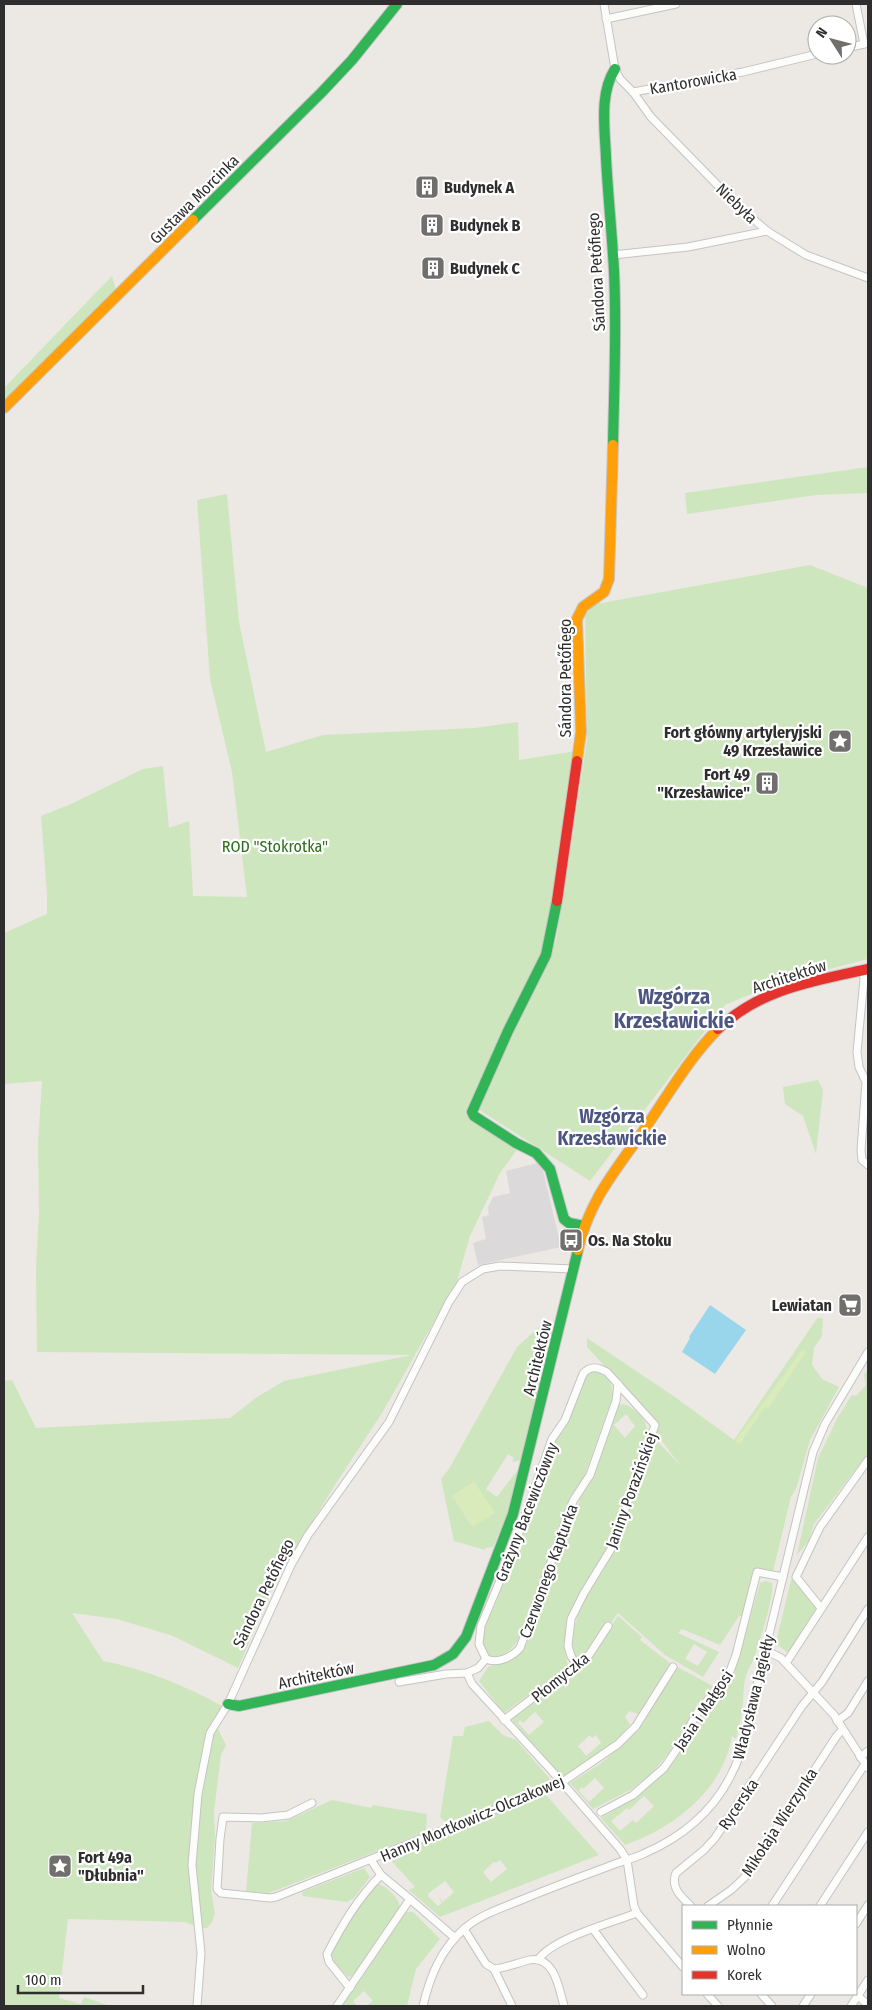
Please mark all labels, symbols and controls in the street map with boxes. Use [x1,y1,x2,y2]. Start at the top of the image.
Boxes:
north arrow [807,15,857,65]
text: N [813,24,831,41]
street label: Kantorowicka [648,64,738,98]
street label: Gustawa Morcinka [146,151,243,248]
building icon: Budynek A [414,174,440,200]
place label: Budynek A [444,178,515,197]
street label: Niebyła [712,179,761,227]
building icon: Budynek B [419,212,445,238]
street label: Sándora Petőfiego [584,212,609,332]
place label: Budynek B [450,216,521,235]
building icon: Budynek C [420,255,446,281]
place label: Budynek C [450,259,521,278]
street label: Sándora Petőfiego [556,618,575,738]
place label: Fort główny artyleryjski 49 Krzesławice [664,723,822,760]
place icon: Fort główny artyleryjski 49 Krzesławice [827,728,853,754]
place label: Fort 49 "Krzesławice" [657,765,750,802]
building icon: Fort 49 "Krzesławice" [754,770,780,796]
park label: ROD "Stokrotka" [222,837,328,856]
street label: Architektów [750,955,829,997]
district label: Wzgórza Krzesławickie [614,984,735,1034]
district label: Wzgórza Krzesławickie [557,1105,667,1150]
bus stop icon: Os. Na Stoku [558,1227,584,1253]
place label: Os. Na Stoku [588,1231,671,1250]
supermarket icon: Lewiatan [837,1292,863,1318]
place label: Lewiatan [772,1296,832,1315]
street label: Architektów [519,1318,556,1398]
street label: Janiny Porazińskiej [602,1430,661,1551]
street label: Grażyny Bacewiczówny [491,1439,562,1585]
street label: Czerwonego Kapturka [515,1501,582,1641]
street label: Sándora Petőfiego [229,1536,298,1651]
street label: Władysława Jagiełły [729,1632,778,1762]
street label: Płomyczka [528,1648,593,1706]
street label: Architektów [276,1658,356,1693]
street label: Jasia i Małgosi [670,1667,737,1754]
street label: Mikołaja Wierzynka [737,1764,822,1880]
street label: Hanny Mortkowicz-Olczakowej [377,1771,567,1866]
street label: Rycerska [714,1775,762,1833]
place label: Fort 49a "Dłubnia" [78,1848,144,1885]
place icon: Fort 49a "Dłubnia" [47,1853,73,1879]
legend [682,1905,857,1995]
text: Płynnie [727,1916,773,1934]
text: Wolno [727,1941,766,1959]
scale bar [18,1962,142,1994]
text: Korek [727,1966,762,1984]
text: 100 m [25,1971,62,1989]

